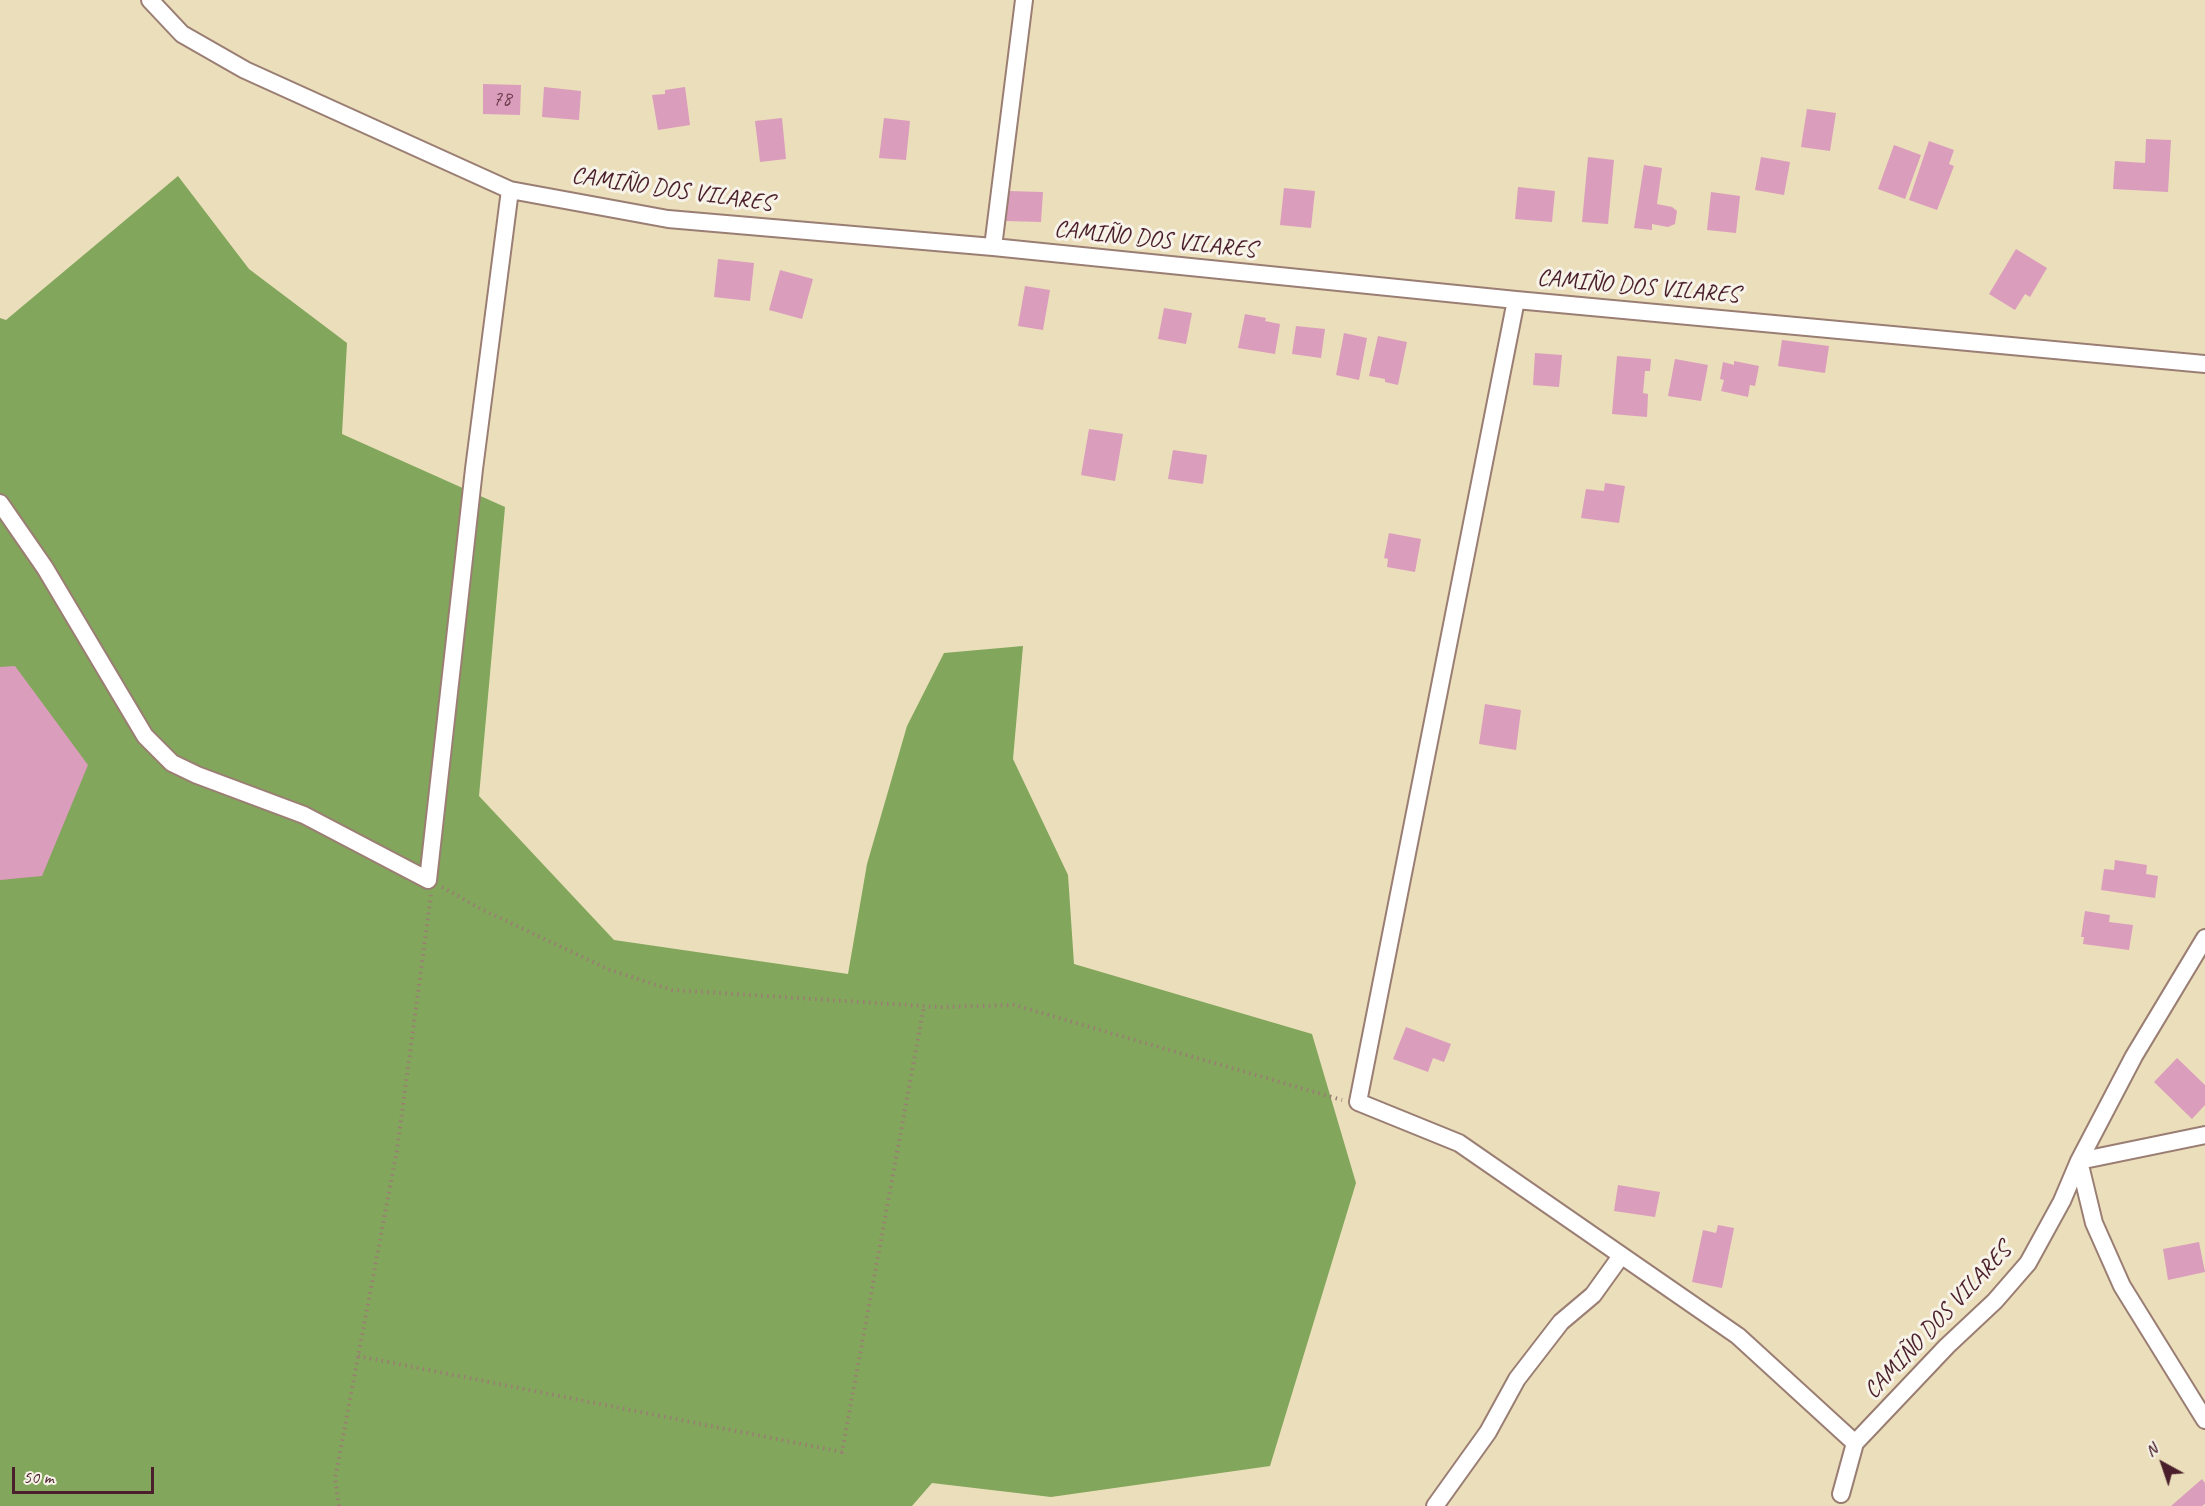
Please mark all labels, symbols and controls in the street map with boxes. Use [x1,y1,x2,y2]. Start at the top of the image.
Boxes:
house number: 78 [493,86,511,112]
street label: CAMIÑO DOS VILARES [570,162,774,218]
street label: CAMIÑO DOS VILARES [1053,215,1257,265]
street label: CAMIÑO DOS VILARES [1536,264,1740,310]
street label: CAMIÑO DOS VILARES [1858,1237,2018,1405]
north arrow [2133,1434,2193,1494]
text: N [2141,1439,2162,1461]
scale bar [15,1455,158,1493]
text: 50 m [23,1466,54,1488]

